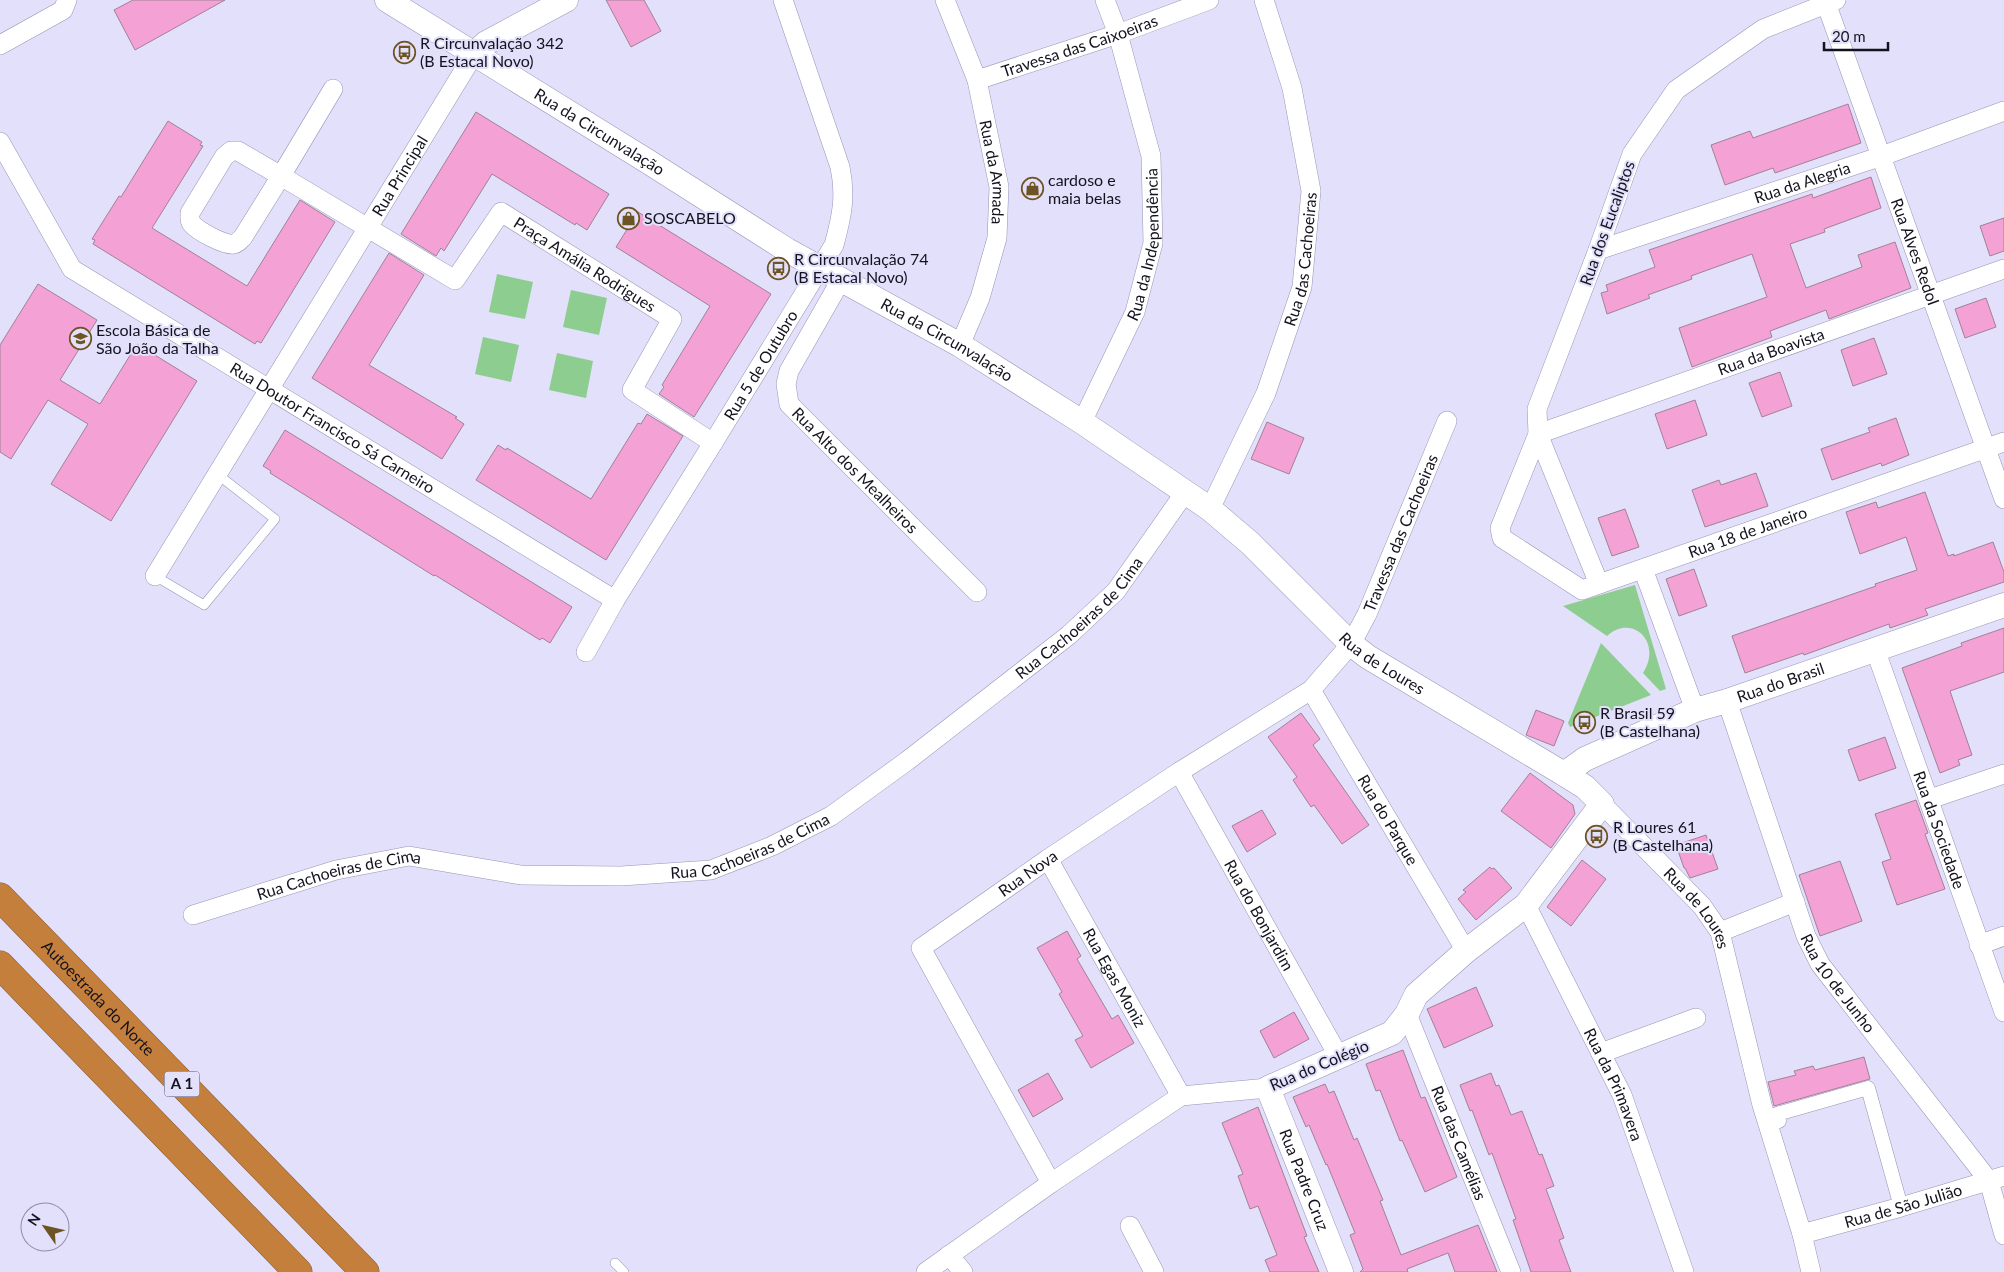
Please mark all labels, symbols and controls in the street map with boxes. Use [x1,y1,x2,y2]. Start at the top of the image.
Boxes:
street label: Travessa das Caixoeiras [999,10,1160,80]
scale bar [1824,20,1888,52]
text: 20 m [1832,27,1866,45]
place label: R Circunvalação 342 (B Estacal Novo) [420,33,564,70]
bus stop icon: R Circunvalação 342 (B Estacal Novo) [392,40,416,64]
street label: Rua da Circunvalação [531,84,668,179]
street label: Rua da Armada [976,118,1009,225]
street label: Rua Principal [367,132,431,219]
street label: Rua da Alegria [1751,157,1852,207]
street label: Rua dos Eucaliptos [1575,158,1638,288]
street label: Rua da Independência [1122,168,1162,323]
place label: cardoso e maia belas [1048,170,1121,207]
shop icon: cardoso e maia belas [1020,177,1044,201]
street label: Rua das Cachoeiras [1279,191,1320,328]
street label: Rua Alves Redol [1888,195,1944,307]
shop icon: SOSCABELO [616,206,640,230]
place label: SOSCABELO [644,208,736,227]
street label: Praça Amália Rodrigues [511,213,660,316]
place label: R Circunvalação 74 (B Estacal Novo) [794,249,929,286]
bus stop icon: R Circunvalação 74 (B Estacal Novo) [766,256,790,280]
street label: Rua da Circunvalação [878,293,1017,385]
street label: Rua 5 de Outubro [719,306,801,423]
place label: Escola Básica de São João da Talha [96,320,219,357]
street label: Rua da Boavista [1715,323,1826,379]
school or university icon: Escola Básica de São João da Talha [68,327,92,351]
street label: Rua Doutor Francisco Sá Carneiro [227,358,438,497]
street label: Rua Alto dos Mealheiros [789,403,923,537]
street label: Travessa das Cachoeiras [1359,451,1441,614]
street label: Rua 18 de Janeiro [1685,502,1809,561]
street label: Rua Cachoeiras de Cima [1011,553,1146,682]
street label: Rua de Loures [1336,628,1429,698]
street label: Rua do Brasil [1734,658,1826,706]
place label: R Brasil 59 (B Castelhana) [1600,703,1700,740]
bus stop icon: R Brasil 59 (B Castelhana) [1572,710,1596,734]
street label: Rua da Sociedade [1910,768,1969,891]
street label: Rua do Parque [1354,771,1423,868]
street label: Rua Cachoeiras de Cima [670,809,832,882]
place label: R Loures 61 (B Castelhana) [1613,817,1713,854]
bus stop icon: R Loures 61 (B Castelhana) [1585,824,1609,848]
street label: Rua Cachoeiras de Cima [254,845,423,903]
street label: Rua Nova [994,846,1061,900]
street label: Rua do Bonjardim [1221,856,1298,974]
street label: Rua de Loures [1660,863,1734,951]
street label: Rua Egas Moniz [1080,924,1150,1030]
street label: Rua 10 de Junho [1797,930,1880,1036]
street label: Autoestrada do Norte [38,936,159,1059]
street label: Rua da Primavera [1581,1025,1647,1143]
street label: Rua do Colégio [1266,1035,1371,1094]
road number: A 1 [164,1072,200,1096]
street label: Rua das Camélias [1428,1083,1491,1203]
street label: Rua Padre Cruz [1276,1126,1334,1233]
street label: Rua de São Julião [1842,1179,1964,1231]
north arrow [20,1202,70,1252]
text: N [24,1210,44,1229]

